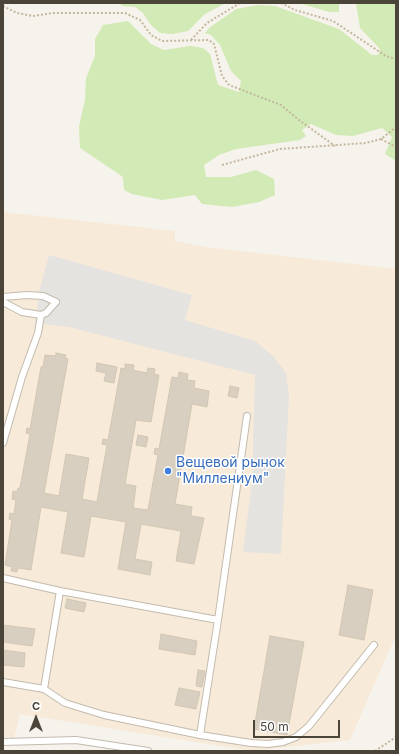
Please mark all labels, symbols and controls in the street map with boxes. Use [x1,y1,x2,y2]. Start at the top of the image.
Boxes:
place label: Вещевой рынок "Миллениум" [176,455,285,488]
marker: Вещевой рынок "Миллениум" [163,466,173,476]
north arrow [16,698,56,738]
text: С [32,699,40,713]
scale bar [255,712,342,738]
text: 50 m [260,719,289,734]

